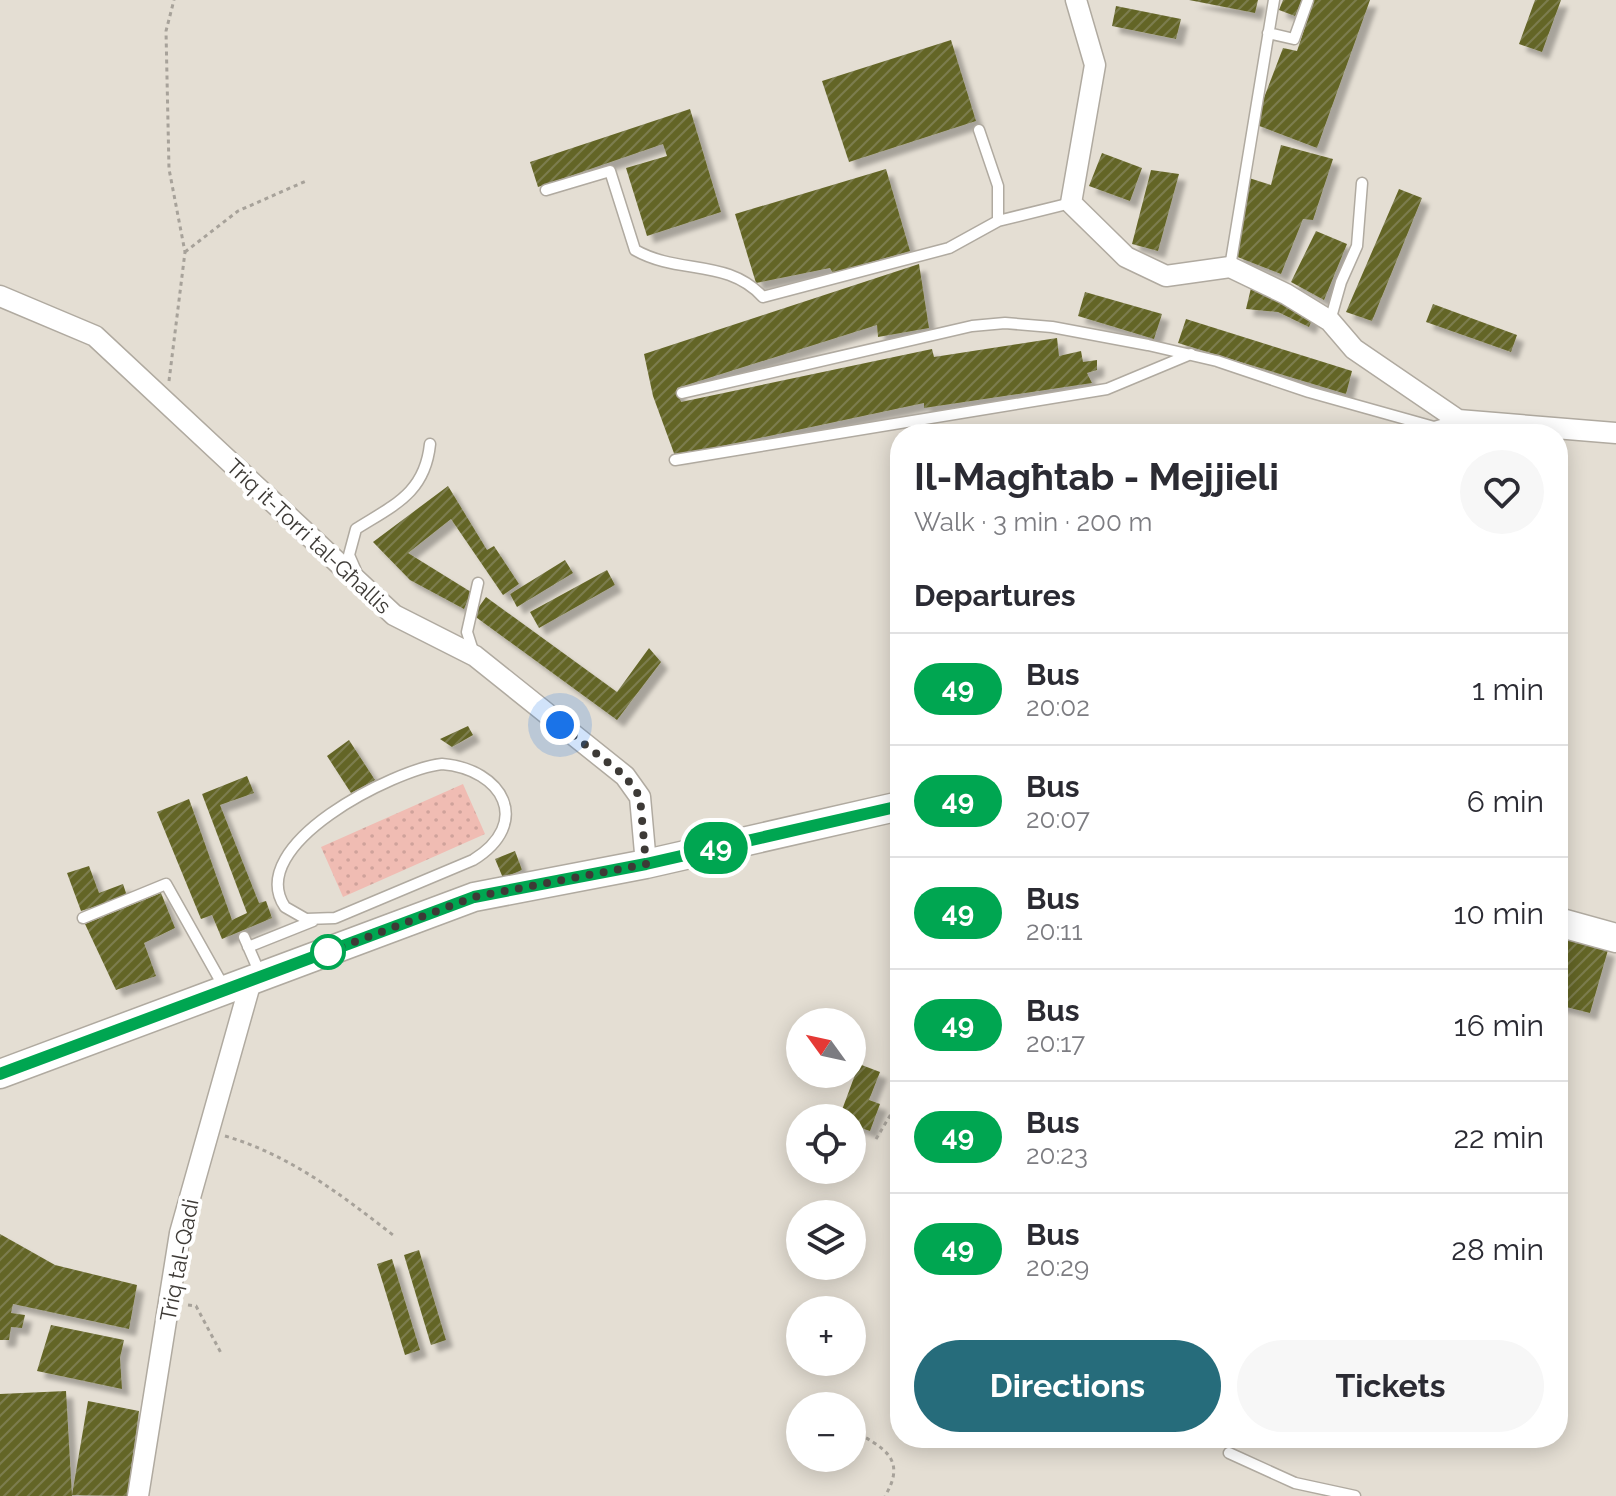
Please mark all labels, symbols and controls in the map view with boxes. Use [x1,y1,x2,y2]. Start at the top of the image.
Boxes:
button: heart [1460,450,1544,534]
street label: Triq it-Torri tal-Għallis [221,453,397,619]
text: Il-Magħtab - Mejjieli [914,454,1279,499]
text: Walk · 3 min · 200 m [914,507,1152,537]
text: Departures [914,578,1076,613]
text: Bus [1026,657,1080,692]
text: 49 [942,672,974,705]
text: 1 min [1472,672,1544,707]
text: 20:02 [1026,692,1090,722]
your location [540,705,580,745]
text: Bus [1026,769,1080,804]
text: 49 [942,784,974,817]
text: 6 min [1467,784,1544,819]
text: 20:07 [1026,804,1090,834]
line badge: 49 [680,822,752,874]
text: 49 [700,831,732,864]
text: Bus [1026,881,1080,916]
text: 49 [942,896,974,929]
text: 10 min [1454,896,1544,931]
text: 20:11 [1026,916,1083,946]
unlabelled marker [311,935,345,969]
text: Bus [1026,993,1080,1028]
north arrow [786,1008,866,1088]
map controls [786,1008,866,1472]
text: 49 [942,1008,974,1041]
text: 16 min [1454,1008,1544,1043]
text: 20:17 [1026,1028,1085,1058]
button: locate [786,1104,866,1184]
text: Bus [1026,1105,1080,1140]
text: 49 [942,1120,974,1153]
text: 22 min [1453,1120,1544,1155]
text: 20:23 [1026,1140,1088,1170]
street label: Triq tal-Qadi [154,1197,204,1323]
button: layers [786,1200,866,1280]
text: Bus [1026,1217,1080,1252]
text: 49 [942,1232,974,1265]
text: 28 min [1451,1232,1544,1267]
text: 20:29 [1026,1252,1089,1282]
button: + [786,1296,866,1376]
button: Directions [914,1340,1221,1432]
button: Tickets [1237,1340,1544,1432]
button: − [786,1392,866,1472]

